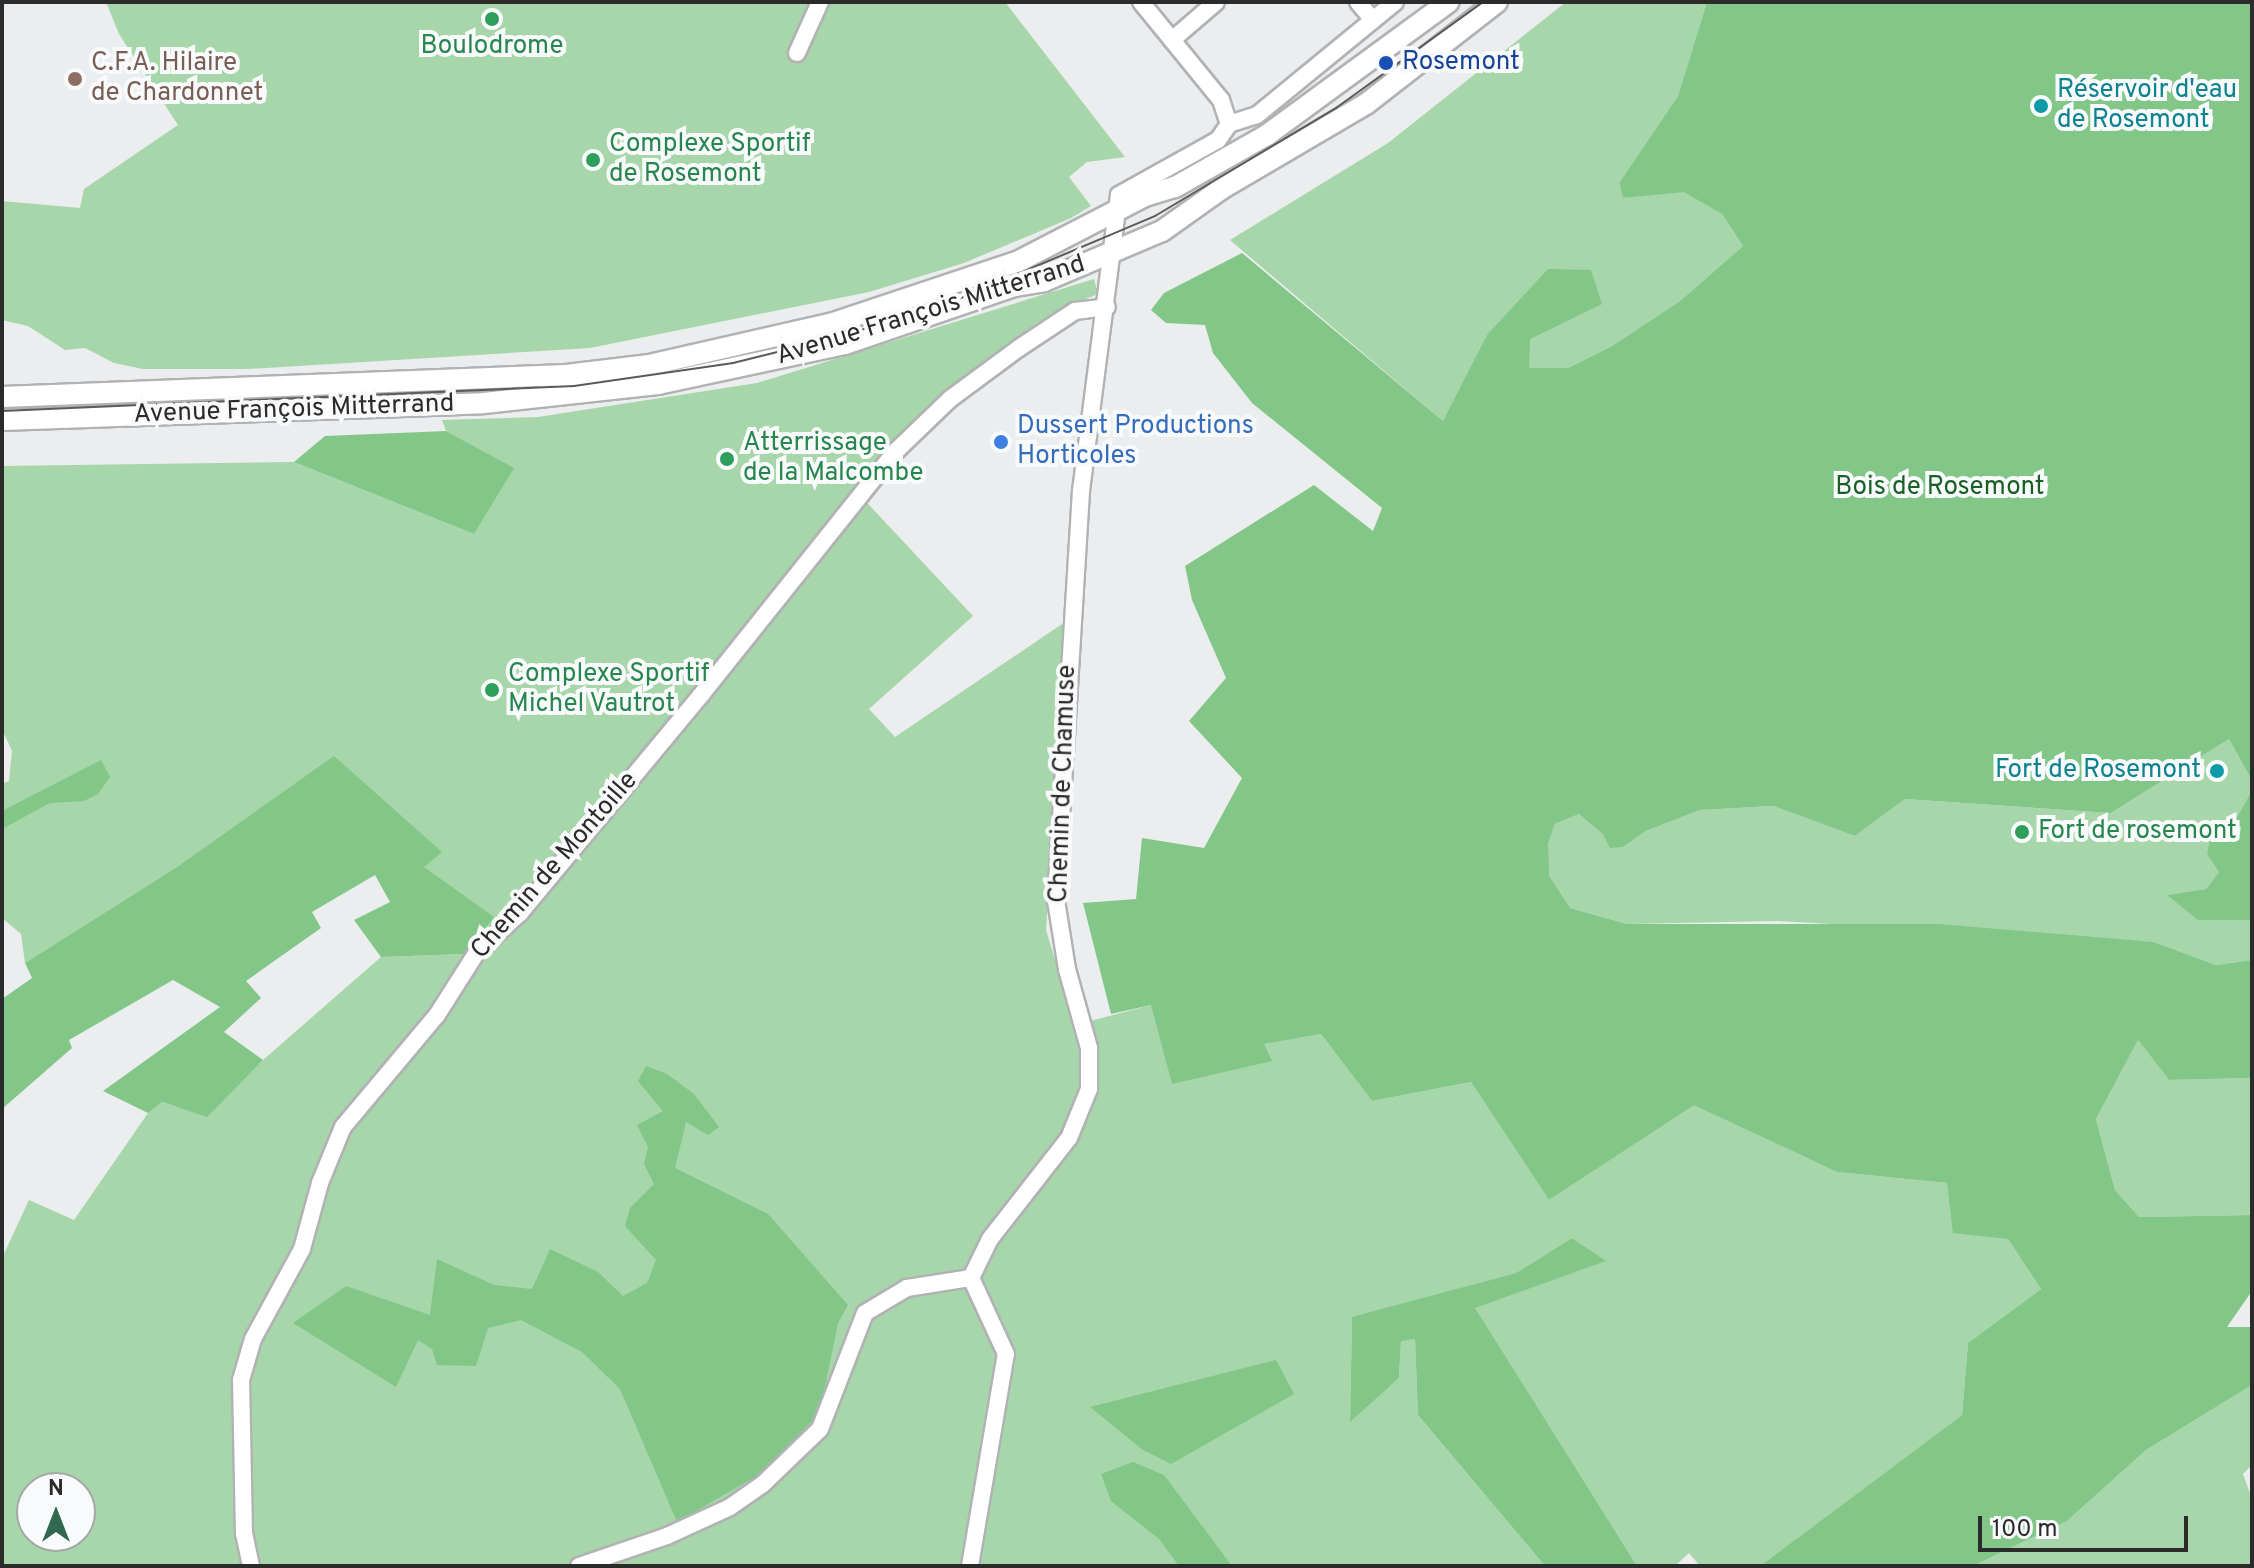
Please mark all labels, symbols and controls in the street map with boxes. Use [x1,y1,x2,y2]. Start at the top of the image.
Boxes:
marker: Boulodrome [483,10,501,28]
place label: Boulodrome [420,31,564,63]
place label: Rosemont [1402,47,1520,79]
place label: C.F.A. Hilaire de Chardonnet [91,48,263,110]
marker: Rosemont [1377,54,1395,72]
marker: C.F.A. Hilaire de Chardonnet [66,70,84,88]
place label: Réservoir d'eau de Rosemont [2057,75,2237,136]
marker: Réservoir d'eau de Rosemont [2032,97,2050,115]
place label: Complexe Sportif de Rosemont [609,129,810,190]
marker: Complexe Sportif de Rosemont [584,151,602,169]
street label: Avenue François Mitterrand [773,249,1089,373]
street label: Avenue François Mitterrand [133,389,455,431]
place label: Dussert Productions Horticoles [1017,411,1254,472]
place label: Atterrissage de la Malcombe [743,428,924,490]
marker: Dussert Productions Horticoles [992,433,1010,451]
marker: Atterrissage de la Malcombe [718,450,736,468]
park label: Bois de Rosemont [1835,472,2045,504]
place label: Complexe Sportif Michel Vautrot [508,659,709,720]
street label: Chemin de Chamuse [1044,664,1084,904]
marker: Complexe Sportif Michel Vautrot [483,681,501,699]
place label: Fort de Rosemont [1995,755,2201,787]
marker: Fort de Rosemont [2208,762,2226,780]
street label: Chemin de Montoille [465,766,645,966]
place label: Fort de rosemont [2038,816,2237,848]
marker: Fort de rosemont [2013,823,2031,841]
north arrow [16,1472,96,1552]
text: N [48,1476,64,1503]
scale bar [1982,1500,2192,1550]
text: 100 m [1992,1515,2058,1545]

